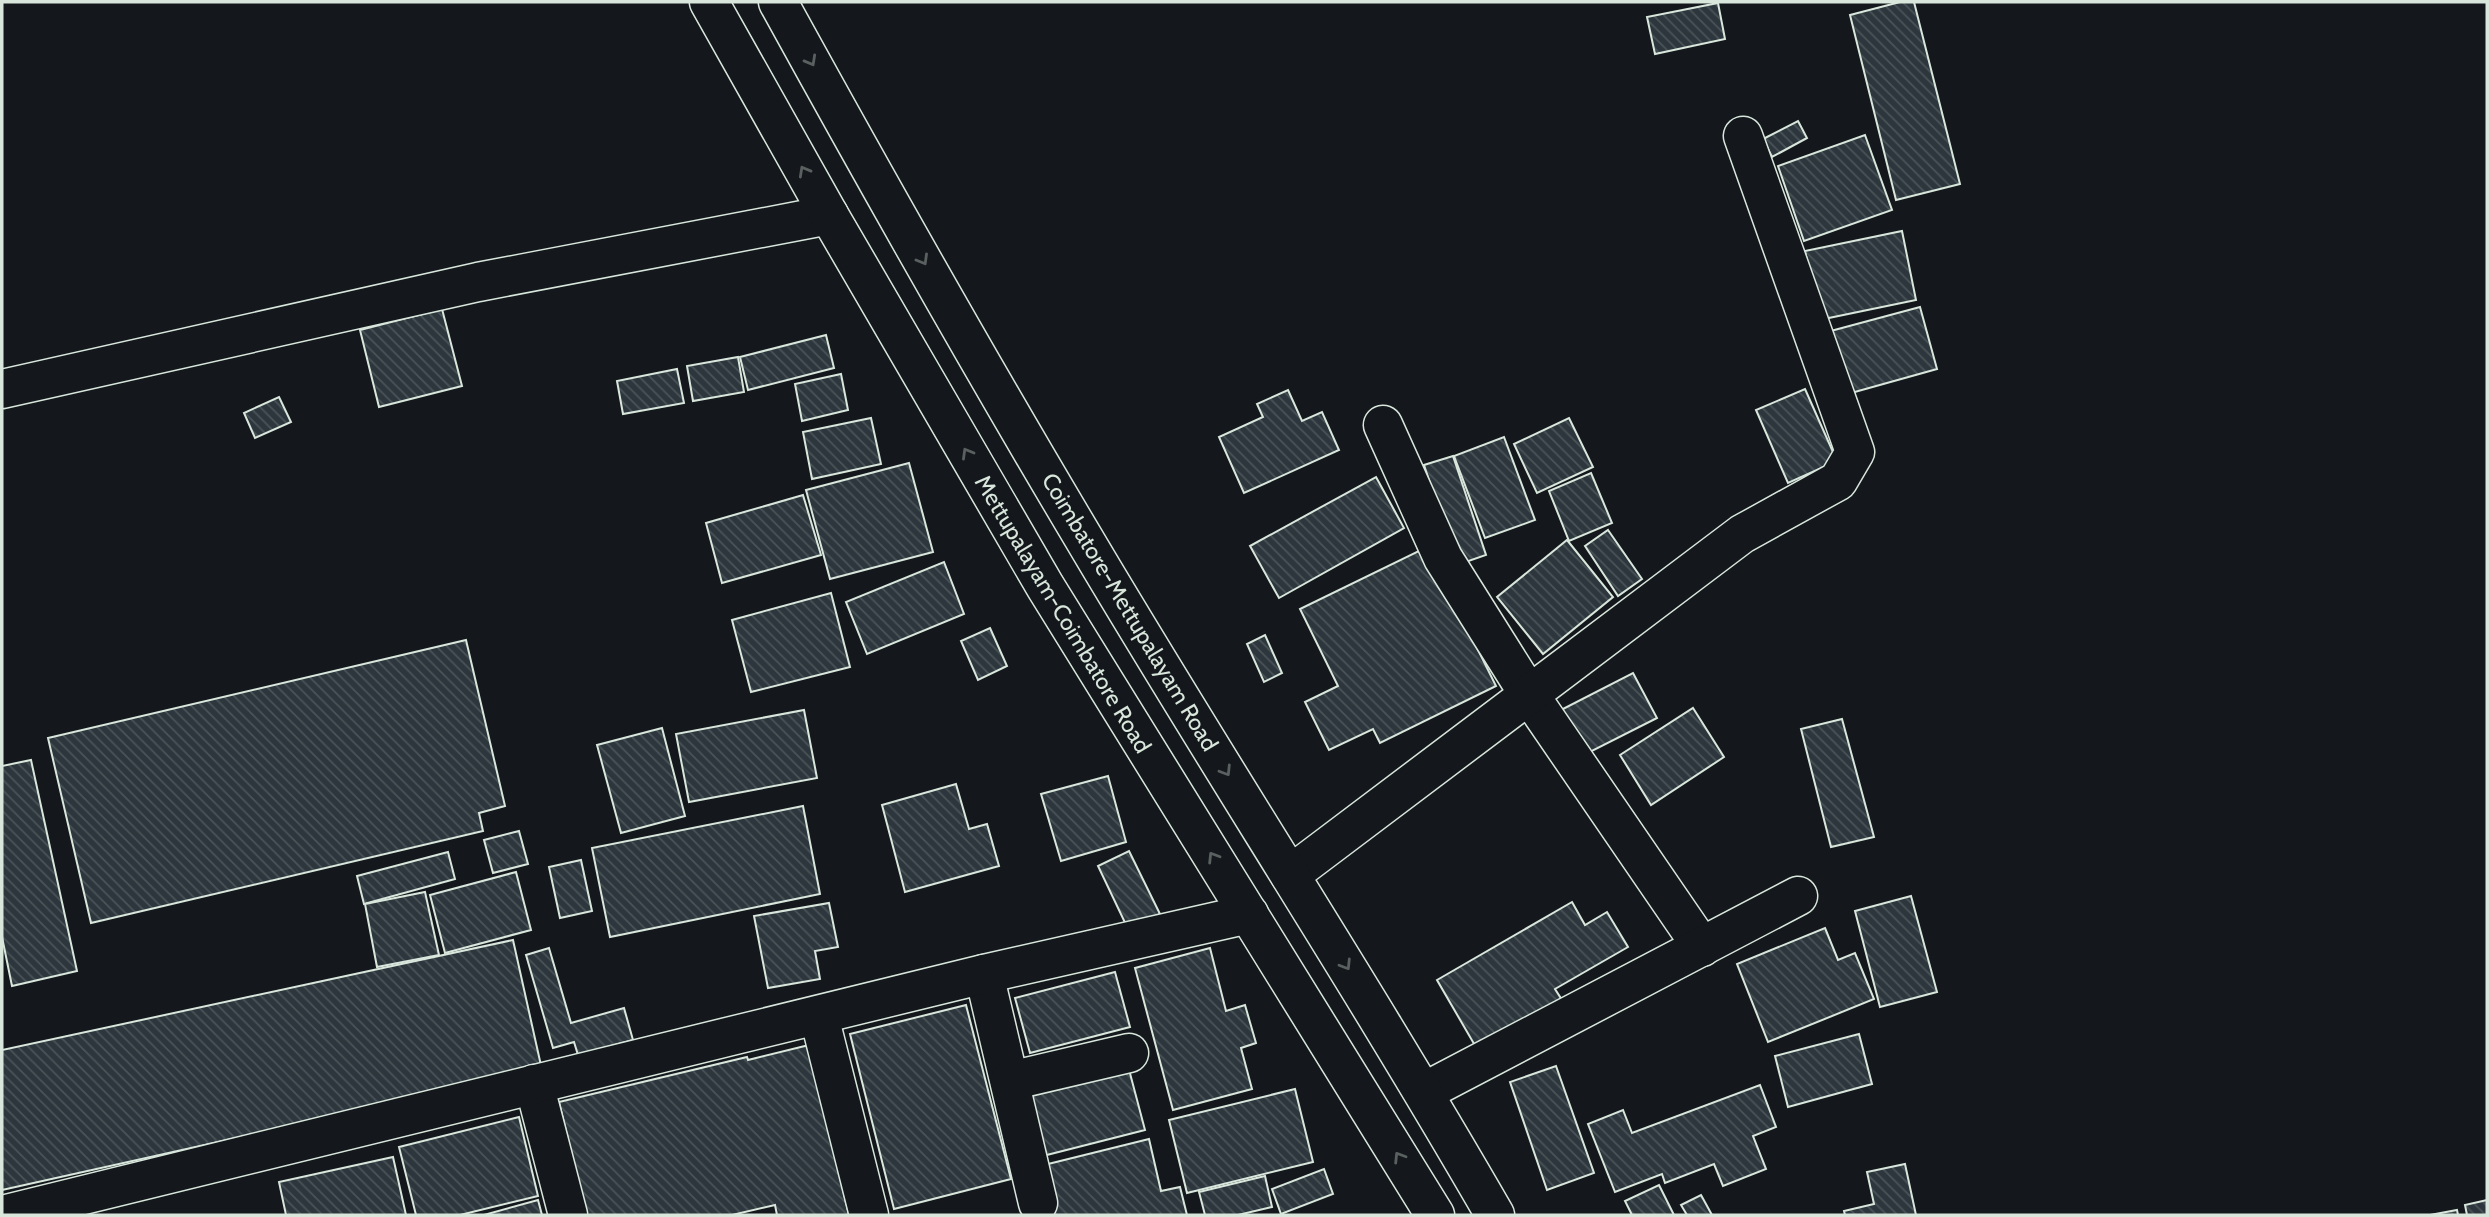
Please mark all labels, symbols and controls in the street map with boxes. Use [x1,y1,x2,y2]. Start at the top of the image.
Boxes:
one-way arrow [803,54,816,67]
one-way arrow [799,166,812,178]
one-way arrow [914,252,927,265]
one-way arrow [962,447,975,460]
street label: Coimbatore-Mettupalayam Road [1036,468,1224,756]
street label: Mettupalayam-Coimbatore Road [969,470,1157,758]
one-way arrow [1218,764,1231,777]
one-way arrow [1208,851,1221,864]
one-way arrow [1337,957,1350,970]
one-way arrow [1395,1151,1408,1164]

